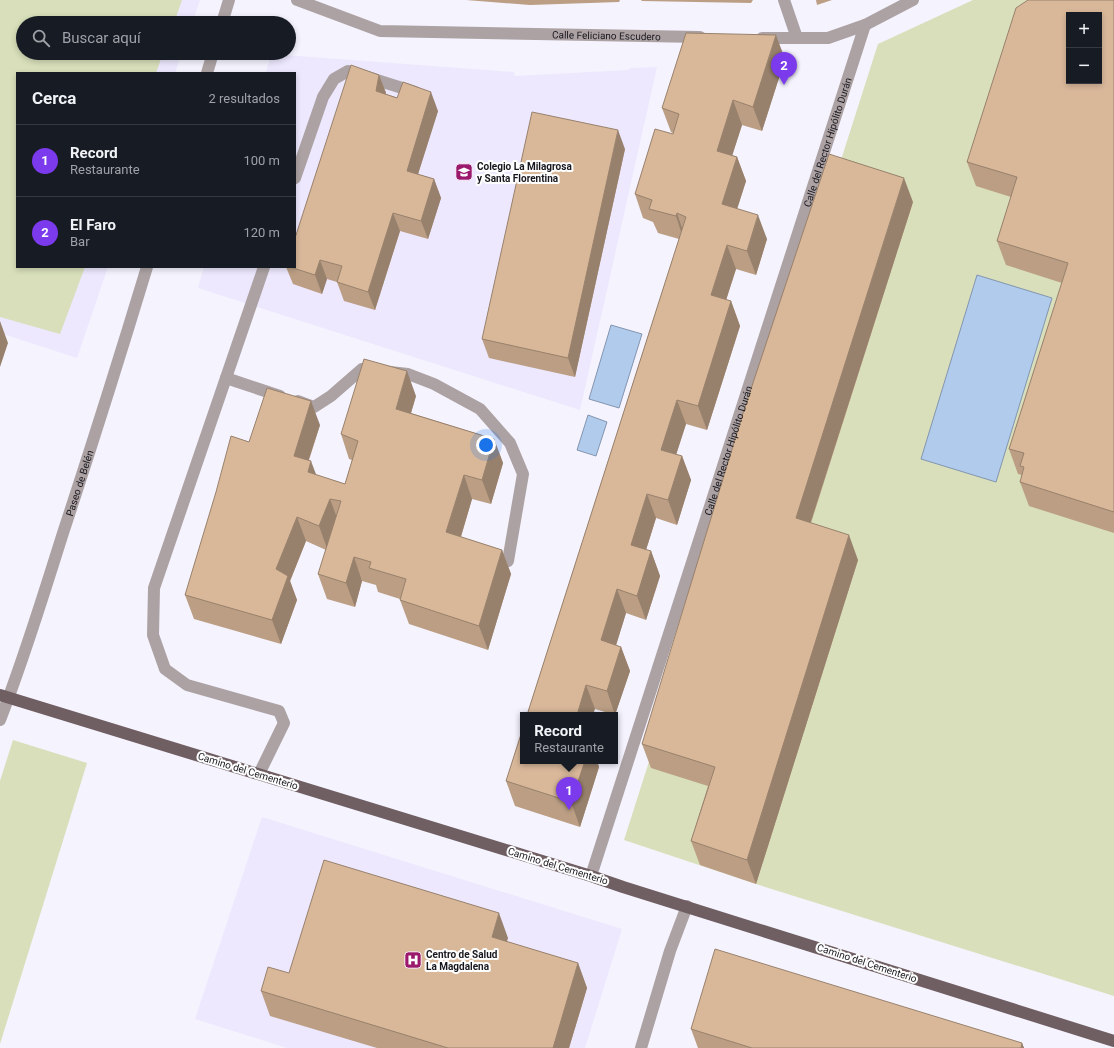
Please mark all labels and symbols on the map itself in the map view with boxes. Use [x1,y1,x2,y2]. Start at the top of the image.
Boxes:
street label: Calle Feliciano Escudero [552,29,661,42]
pin: 2 [771,52,797,85]
street label: Calle del Rector Hipólito Durán [801,76,853,208]
place label: Colegio La Milagrosa y Santa Florentina [477,161,572,184]
school or university icon: Colegio La Milagrosa y Santa Florentina [454,162,474,182]
street label: Calle del Rector Hipólito Durán [702,384,754,517]
your location [476,435,496,455]
street label: Paseo de Belén [63,449,95,517]
street label: Camino del Cementerio [197,751,300,792]
pin: 1 [556,777,582,810]
street label: Camino del Cementerio [507,846,610,887]
street label: Camino del Cementerio [816,942,919,984]
place label: Centro de Salud La Magdalena [426,949,498,972]
hospital icon: Centro de Salud La Magdalena [403,950,423,970]

